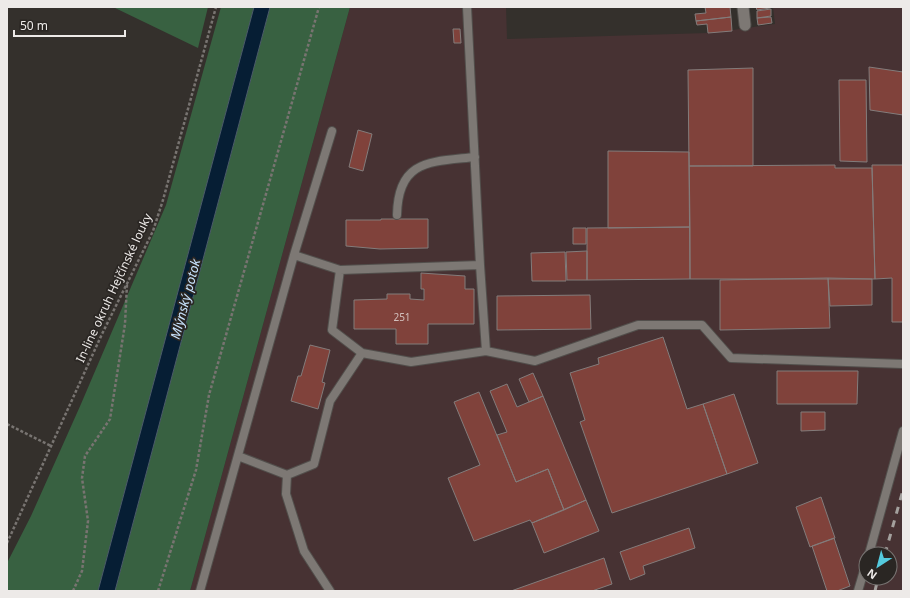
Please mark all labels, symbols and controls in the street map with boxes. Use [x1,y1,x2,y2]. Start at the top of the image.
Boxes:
scale bar [14,12,125,38]
text: 50 m [20,17,48,34]
street label: In-line okruh Hejčínské louky [71,210,156,365]
water label: Mlýnský potok [166,256,204,341]
house number: 251 [393,310,411,324]
north arrow [858,546,898,586]
text: N [864,566,880,583]

